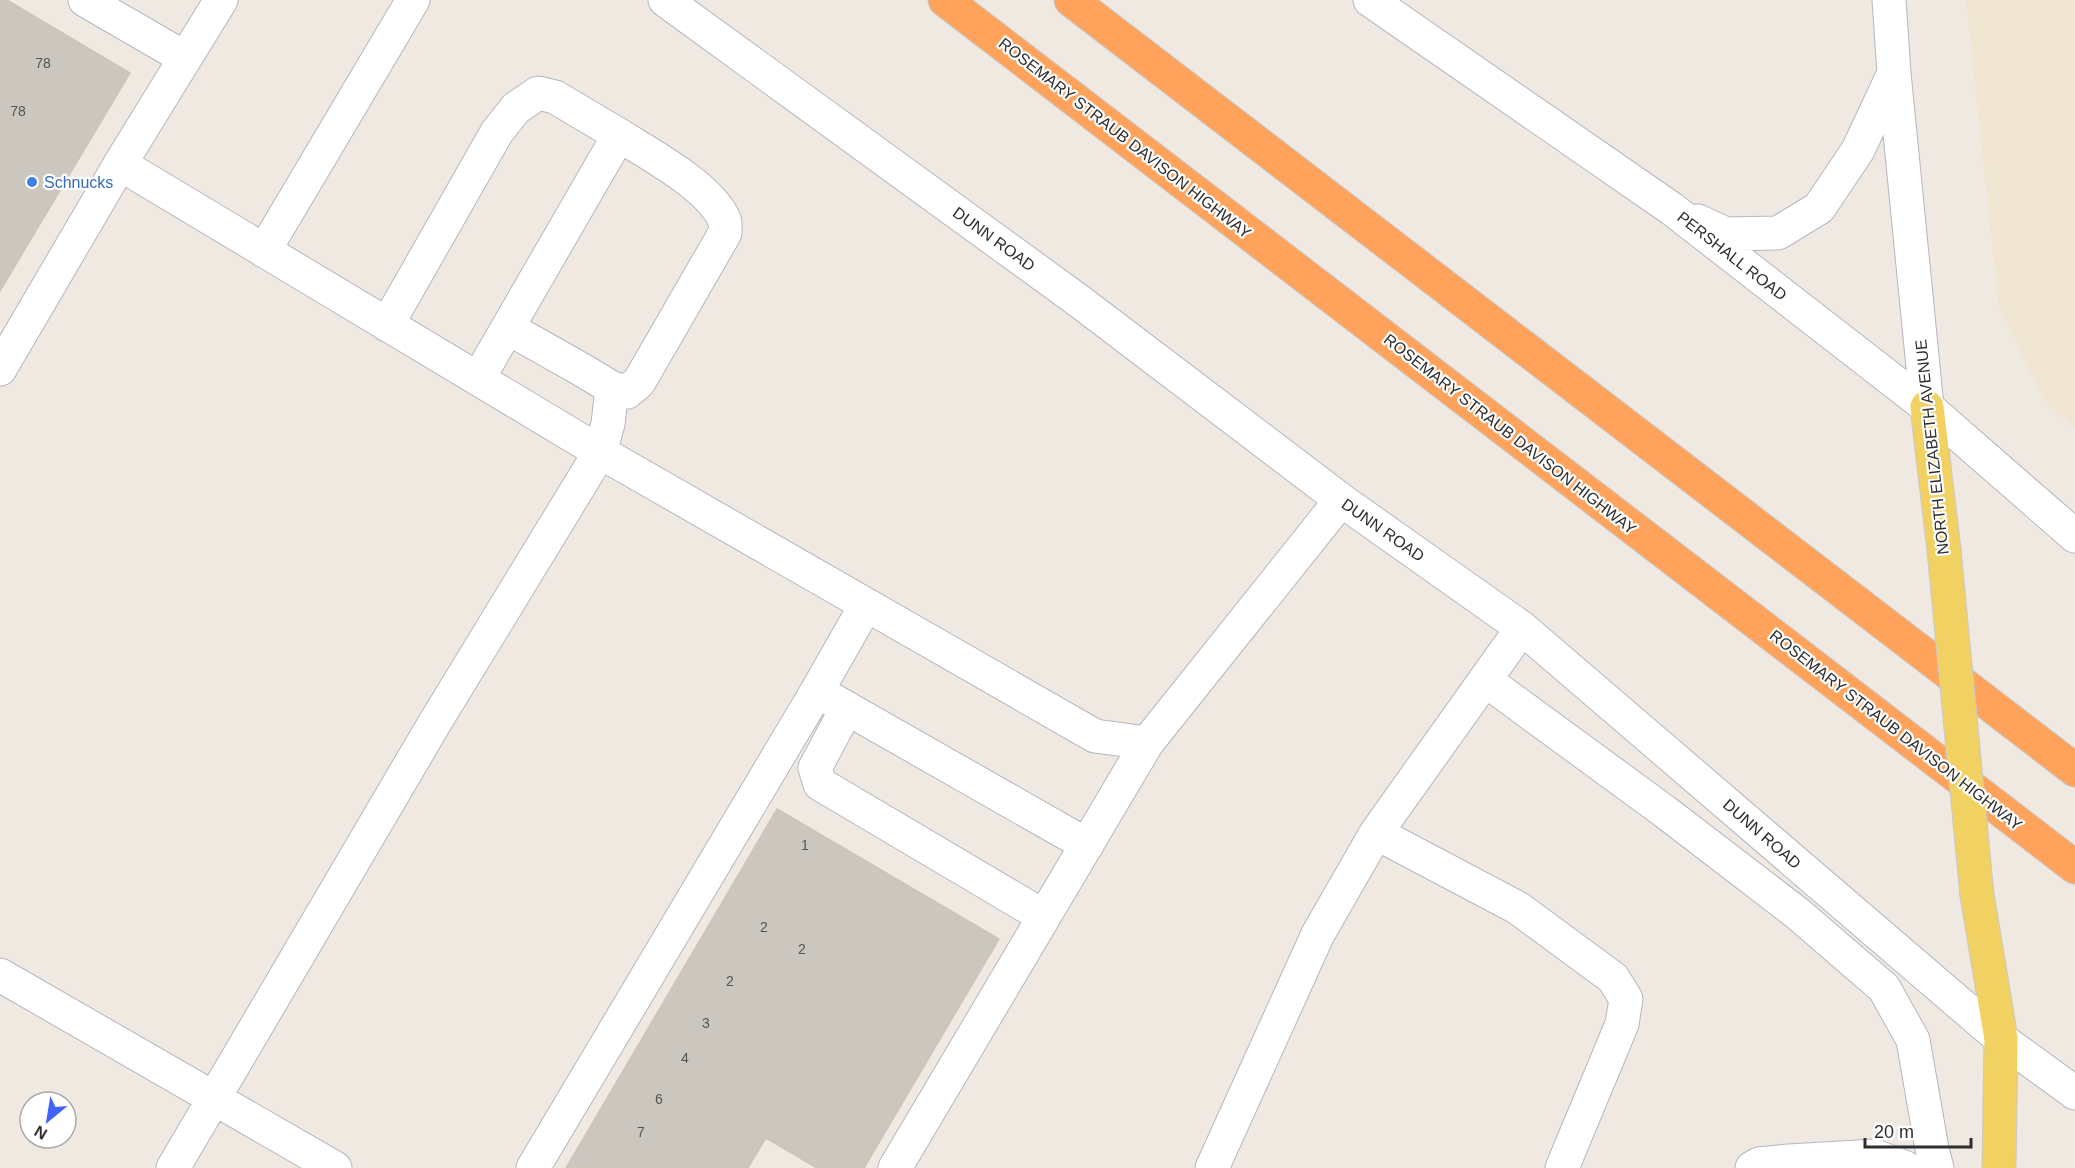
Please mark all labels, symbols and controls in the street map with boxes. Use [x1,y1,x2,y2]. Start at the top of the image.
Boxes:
street label: ROSEMARY STRAUB DAVISON HIGHWAY [996,34,1254,242]
house number: 78 [35,55,51,71]
house number: 78 [10,103,26,119]
place label: Schnucks [44,174,113,191]
marker: Schnucks [25,175,39,189]
street label: DUNN ROAD [950,204,1038,274]
street label: PERSHALL ROAD [1674,208,1790,304]
street label: ROSEMARY STRAUB DAVISON HIGHWAY [1381,330,1639,538]
street label: NORTH ELIZABETH AVENUE [1912,339,1952,555]
street label: DUNN ROAD [1338,495,1428,565]
street label: ROSEMARY STRAUB DAVISON HIGHWAY [1767,626,2025,834]
street label: DUNN ROAD [1720,796,1804,872]
house number: 1 [801,837,809,853]
house number: 2 [760,919,768,935]
house number: 2 [798,941,806,957]
house number: 2 [726,973,734,989]
house number: 3 [702,1015,710,1031]
house number: 4 [681,1050,689,1066]
north arrow [18,1090,78,1150]
house number: 6 [655,1091,663,1107]
scale bar [1865,1111,1972,1149]
text: N [31,1122,50,1143]
text: 20 m [1874,1122,1914,1142]
house number: 7 [637,1124,645,1140]

